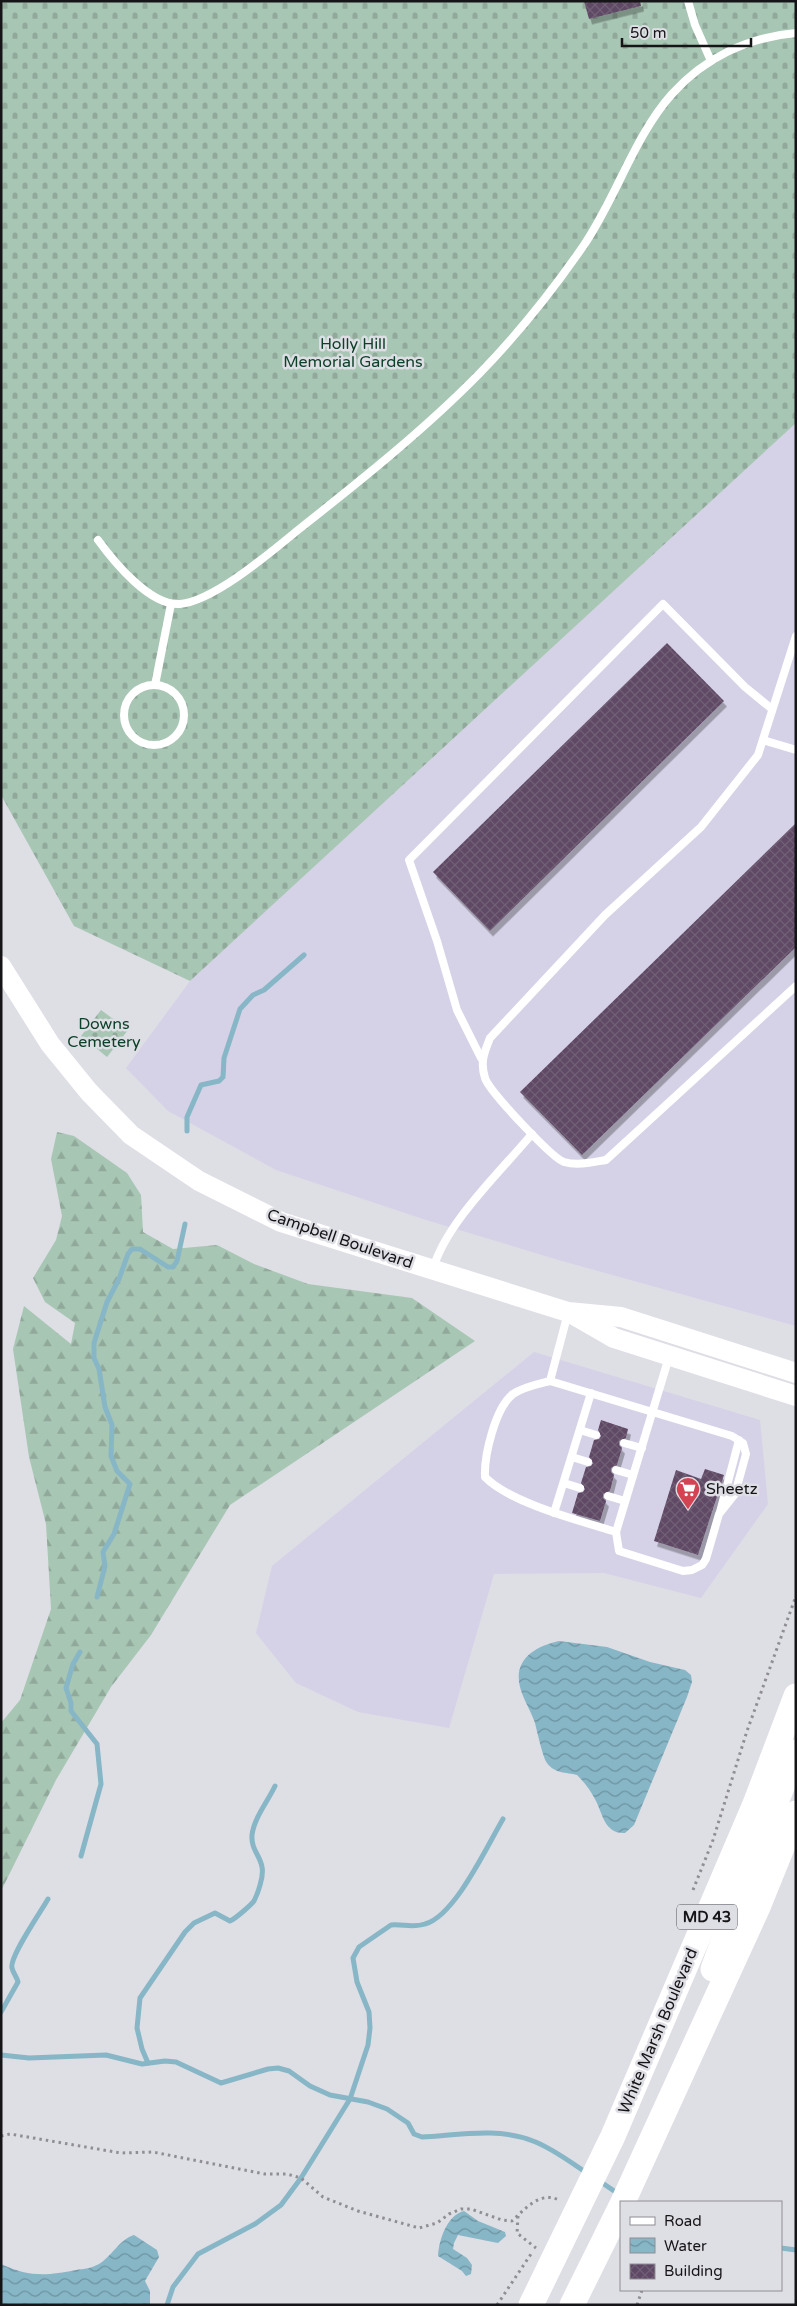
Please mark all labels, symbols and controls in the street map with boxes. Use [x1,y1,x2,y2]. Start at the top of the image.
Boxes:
scale bar [622,15,751,47]
text: 50 m [630,24,667,42]
park label: Holly Hill Memorial Gardens [283,334,423,372]
park label: Downs Cemetery [67,1014,141,1052]
street label: Campbell Boulevard [264,1205,416,1273]
supermarket icon: Sheetz [675,1476,701,1510]
place label: Sheetz [706,1479,758,1499]
road number: MD 43 [677,1904,737,1930]
street label: White Marsh Boulevard [614,1945,702,2117]
legend [620,2201,782,2291]
text: Road [664,2212,702,2230]
text: Water [664,2237,707,2255]
text: Building [664,2262,723,2280]

